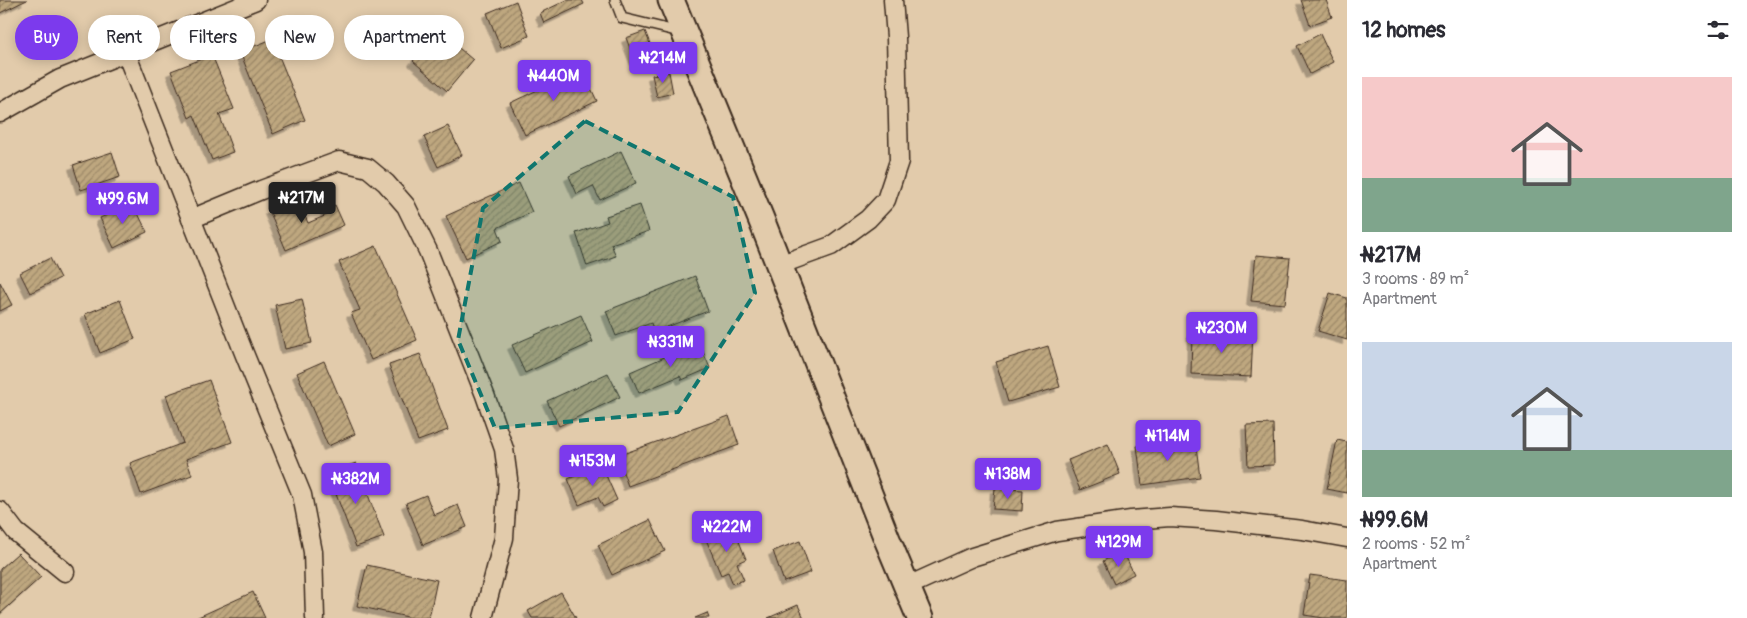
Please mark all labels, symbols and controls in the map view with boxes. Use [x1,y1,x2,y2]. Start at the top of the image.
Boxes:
chip: Buy [15,15,78,60]
chip: Rent [88,15,160,60]
chip: Filters [170,15,255,60]
chip: New [265,15,334,60]
chip: Apartment [344,15,464,60]
icon: filters [1704,16,1732,44]
text: 12 homes [1362,17,1445,44]
pin: ₦214M [628,42,698,84]
text: ₦214M [640,48,686,68]
pin: ₦440M [519,59,589,102]
text: ₦440M [529,66,579,86]
icon: home [1502,109,1592,199]
pin: ₦99.6M [82,182,164,225]
pin: ₦217M [267,182,337,224]
text: ₦217M [280,188,324,208]
text: ₦99.6M [98,189,148,209]
text: ₦217M [1362,242,1421,269]
text: 3 rooms · 89 m² [1362,269,1469,289]
text: Apartment [1362,289,1437,309]
pin: ₦230M [1187,312,1257,354]
text: ₦230M [1197,318,1247,338]
pin: ₦331M [636,326,706,368]
text: ₦331M [648,332,694,352]
icon: home [1502,374,1592,464]
pin: ₦114M [1133,420,1203,462]
text: ₦114M [1147,426,1189,446]
pin: ₦153M [558,444,628,487]
text: ₦153M [571,451,615,471]
pin: ₦138M [973,458,1043,500]
pin: ₦382M [321,462,391,505]
text: ₦138M [986,464,1030,484]
text: ₦382M [332,469,380,489]
text: ₦99.6M [1362,507,1428,534]
pin: ₦222M [692,510,762,553]
text: ₦222M [703,517,751,537]
pin: ₦129M [1084,526,1154,568]
text: ₦129M [1097,532,1141,552]
text: 2 rooms · 52 m² [1362,534,1471,554]
text: Apartment [1362,554,1437,574]

